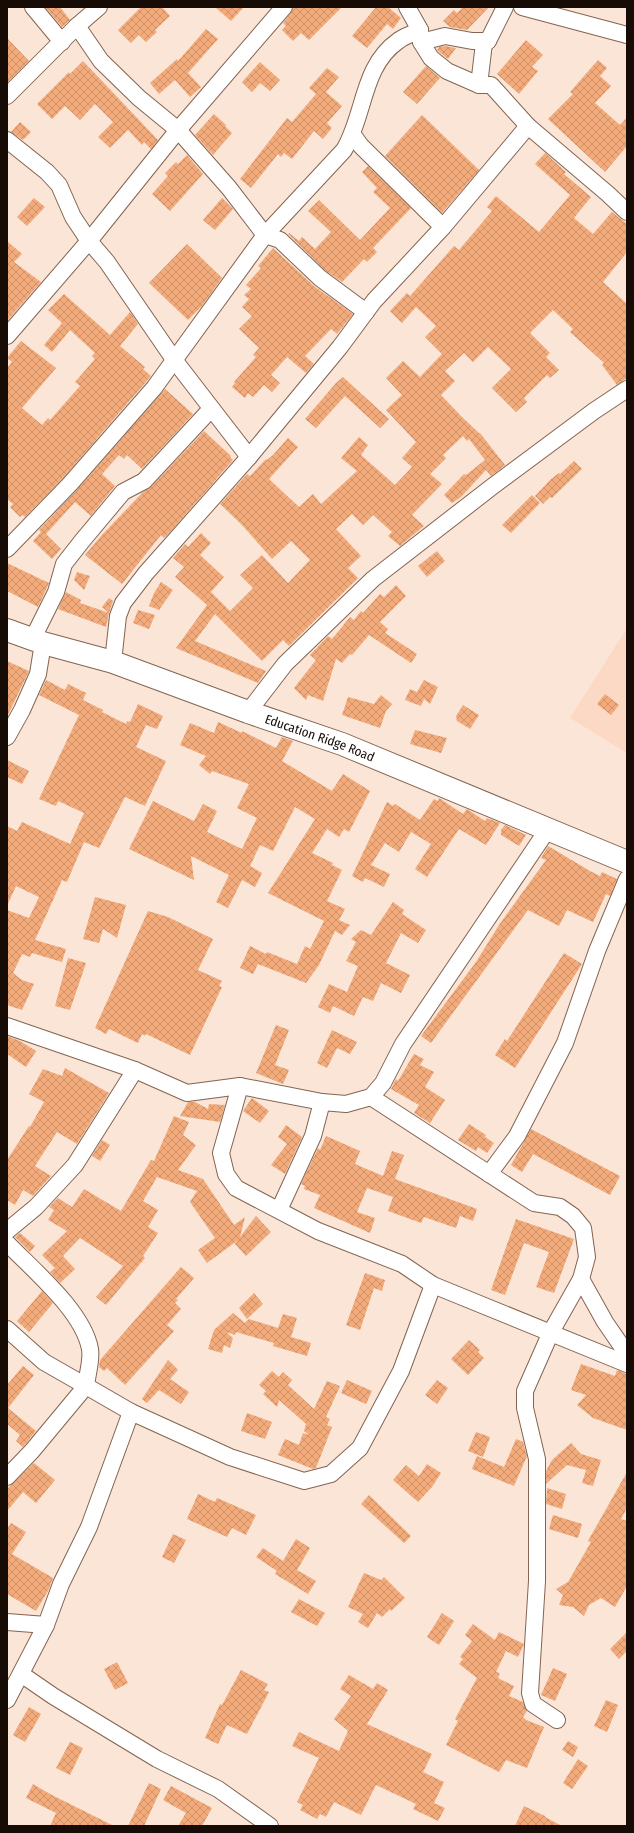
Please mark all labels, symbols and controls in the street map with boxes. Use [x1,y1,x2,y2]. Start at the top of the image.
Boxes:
street label: Education Ridge Road [263,711,377,764]

